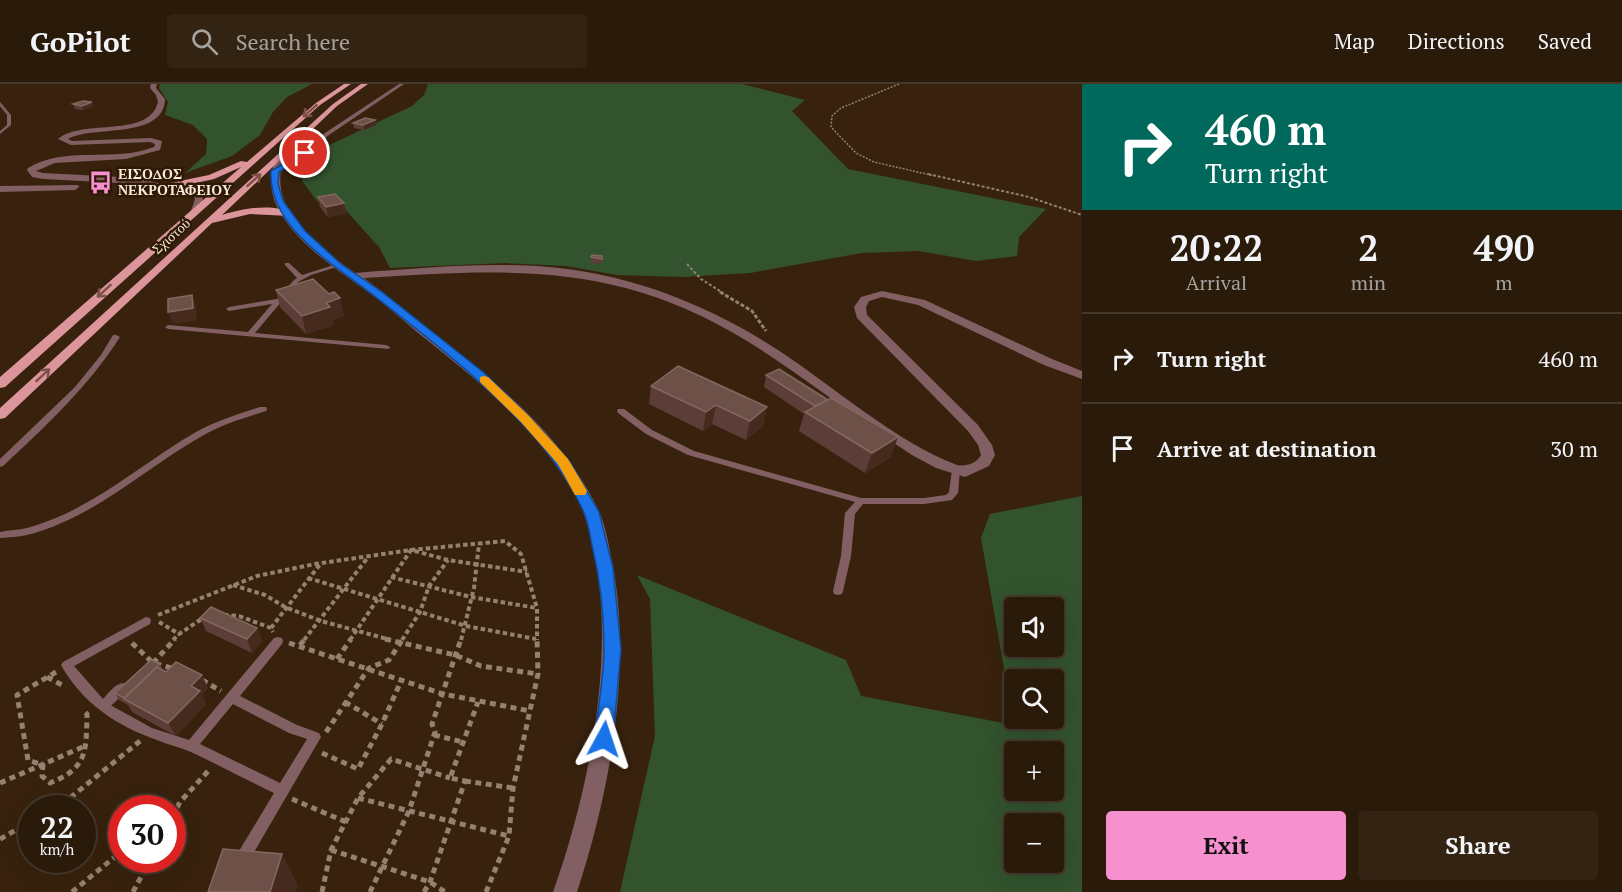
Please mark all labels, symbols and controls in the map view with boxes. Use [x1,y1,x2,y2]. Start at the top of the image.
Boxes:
search box [167,14,587,68]
text: GoPilot [30,23,131,60]
icon: search [188,25,221,58]
text: Search here [236,27,350,56]
text: Map [1334,27,1375,55]
text: Directions [1408,27,1505,55]
text: Saved [1538,27,1592,55]
text: 460 m [1205,101,1326,157]
one-way arrow [303,104,318,118]
icon: right [1106,108,1184,186]
pin [279,127,330,178]
icon: arrive [288,136,321,169]
text: Turn right [1205,155,1328,191]
place label: ΕΙΣΟΔΟΣ ΝΕΚΡΟΤΑΦΕΙΟΥ [118,164,232,199]
bus stop icon: ΕΙΣΟΔΟΣ ΝΕΚΡΟΤΑΦΕΙΟΥ [87,169,113,195]
one-way arrow [246,173,261,187]
street label: Σχιστού [148,213,194,258]
text: 20:22 [1170,224,1263,271]
text: 2 [1358,224,1379,271]
text: 490 [1473,224,1534,271]
text: Arrival [1186,269,1247,296]
text: min [1351,269,1386,296]
text: m [1495,269,1513,296]
one-way arrow [97,284,112,298]
icon: right [1106,342,1139,375]
text: Turn right [1157,344,1266,373]
text: 460 m [1538,344,1598,373]
one-way arrow [35,368,50,382]
icon: arrive [1106,432,1139,465]
text: Arrive at destination [1157,434,1376,463]
text: 30 m [1550,434,1598,463]
map controls [1004,597,1064,873]
button: sound [1004,597,1064,657]
button: search [1004,669,1064,729]
position arrow [572,707,636,771]
button: + [1004,741,1064,801]
speed limit sign: 30 [108,795,186,873]
text: 22 [40,807,74,847]
button: Exit [1106,811,1346,880]
button: Share [1358,811,1598,880]
button: − [1004,813,1064,873]
text: km/h [40,839,74,859]

